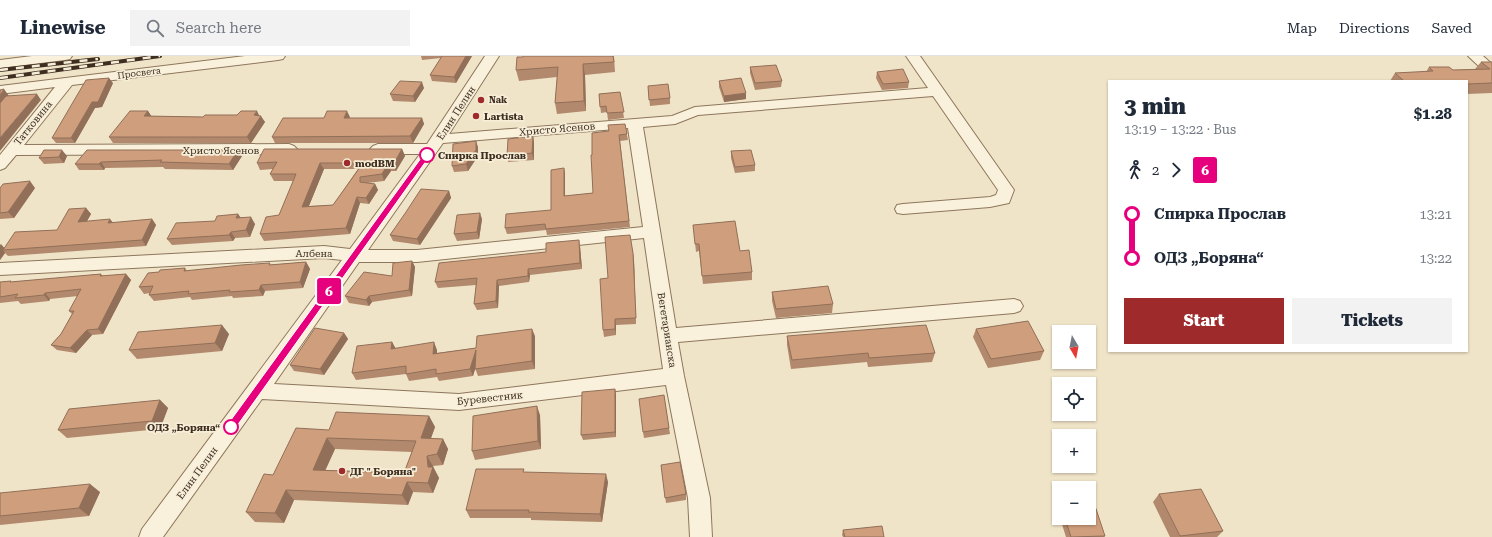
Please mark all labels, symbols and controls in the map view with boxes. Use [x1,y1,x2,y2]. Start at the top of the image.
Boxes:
search box [130,10,410,46]
text: Linewise [20,16,106,39]
icon: search [144,17,166,39]
text: Search here [176,19,262,37]
text: Map [1287,20,1317,36]
text: Directions [1339,20,1409,36]
text: Saved [1431,20,1472,36]
street label: Просвета [117,65,161,81]
street label: Елин Пелин [435,84,478,142]
text: 3 min [1124,94,1186,119]
marker: Nak [476,95,486,105]
place label: Nak [489,95,508,105]
street label: Татковина [12,98,54,147]
text: $1.28 [1414,105,1452,123]
marker: Lartista [471,111,481,121]
place label: Lartista [484,111,524,122]
street label: Христо Ясенов [518,120,596,138]
text: 13:19 – 13:22 · Bus [1124,122,1236,137]
street label: Христо Ясенов [183,145,260,156]
marker: Спирка Прослав [419,147,435,163]
place label: Спирка Прослав [438,150,526,161]
marker: modBM [342,158,352,168]
place label: modBM [355,158,395,169]
icon: walk [1124,159,1146,181]
icon: forward [1165,159,1187,181]
text: 6 [1201,162,1209,178]
text: 2 [1152,163,1159,178]
text: Спирка Прослав [1154,205,1286,223]
text: 13:21 [1420,207,1452,222]
street label: Албена [296,248,333,259]
text: ОДЗ „Боряна“ [1154,249,1264,267]
text: 13:22 [1420,251,1452,266]
line badge: 6 [316,278,342,304]
text: 6 [325,283,333,299]
street label: Вегетарианска [656,292,678,369]
button: Start [1124,298,1284,344]
button: Tickets [1292,298,1452,344]
north arrow [1052,325,1096,369]
map controls [1052,325,1096,525]
button: locate [1052,377,1096,421]
street label: Буревестник [456,389,524,407]
marker: ОДЗ „Боряна“ [223,419,239,435]
place label: ОДЗ „Боряна“ [147,422,220,433]
button: + [1052,429,1096,473]
street label: Елин Пелин [174,444,220,501]
marker: ДГ " Боряна" [337,466,347,476]
place label: ДГ " Боряна" [350,466,416,477]
button: − [1052,481,1096,525]

